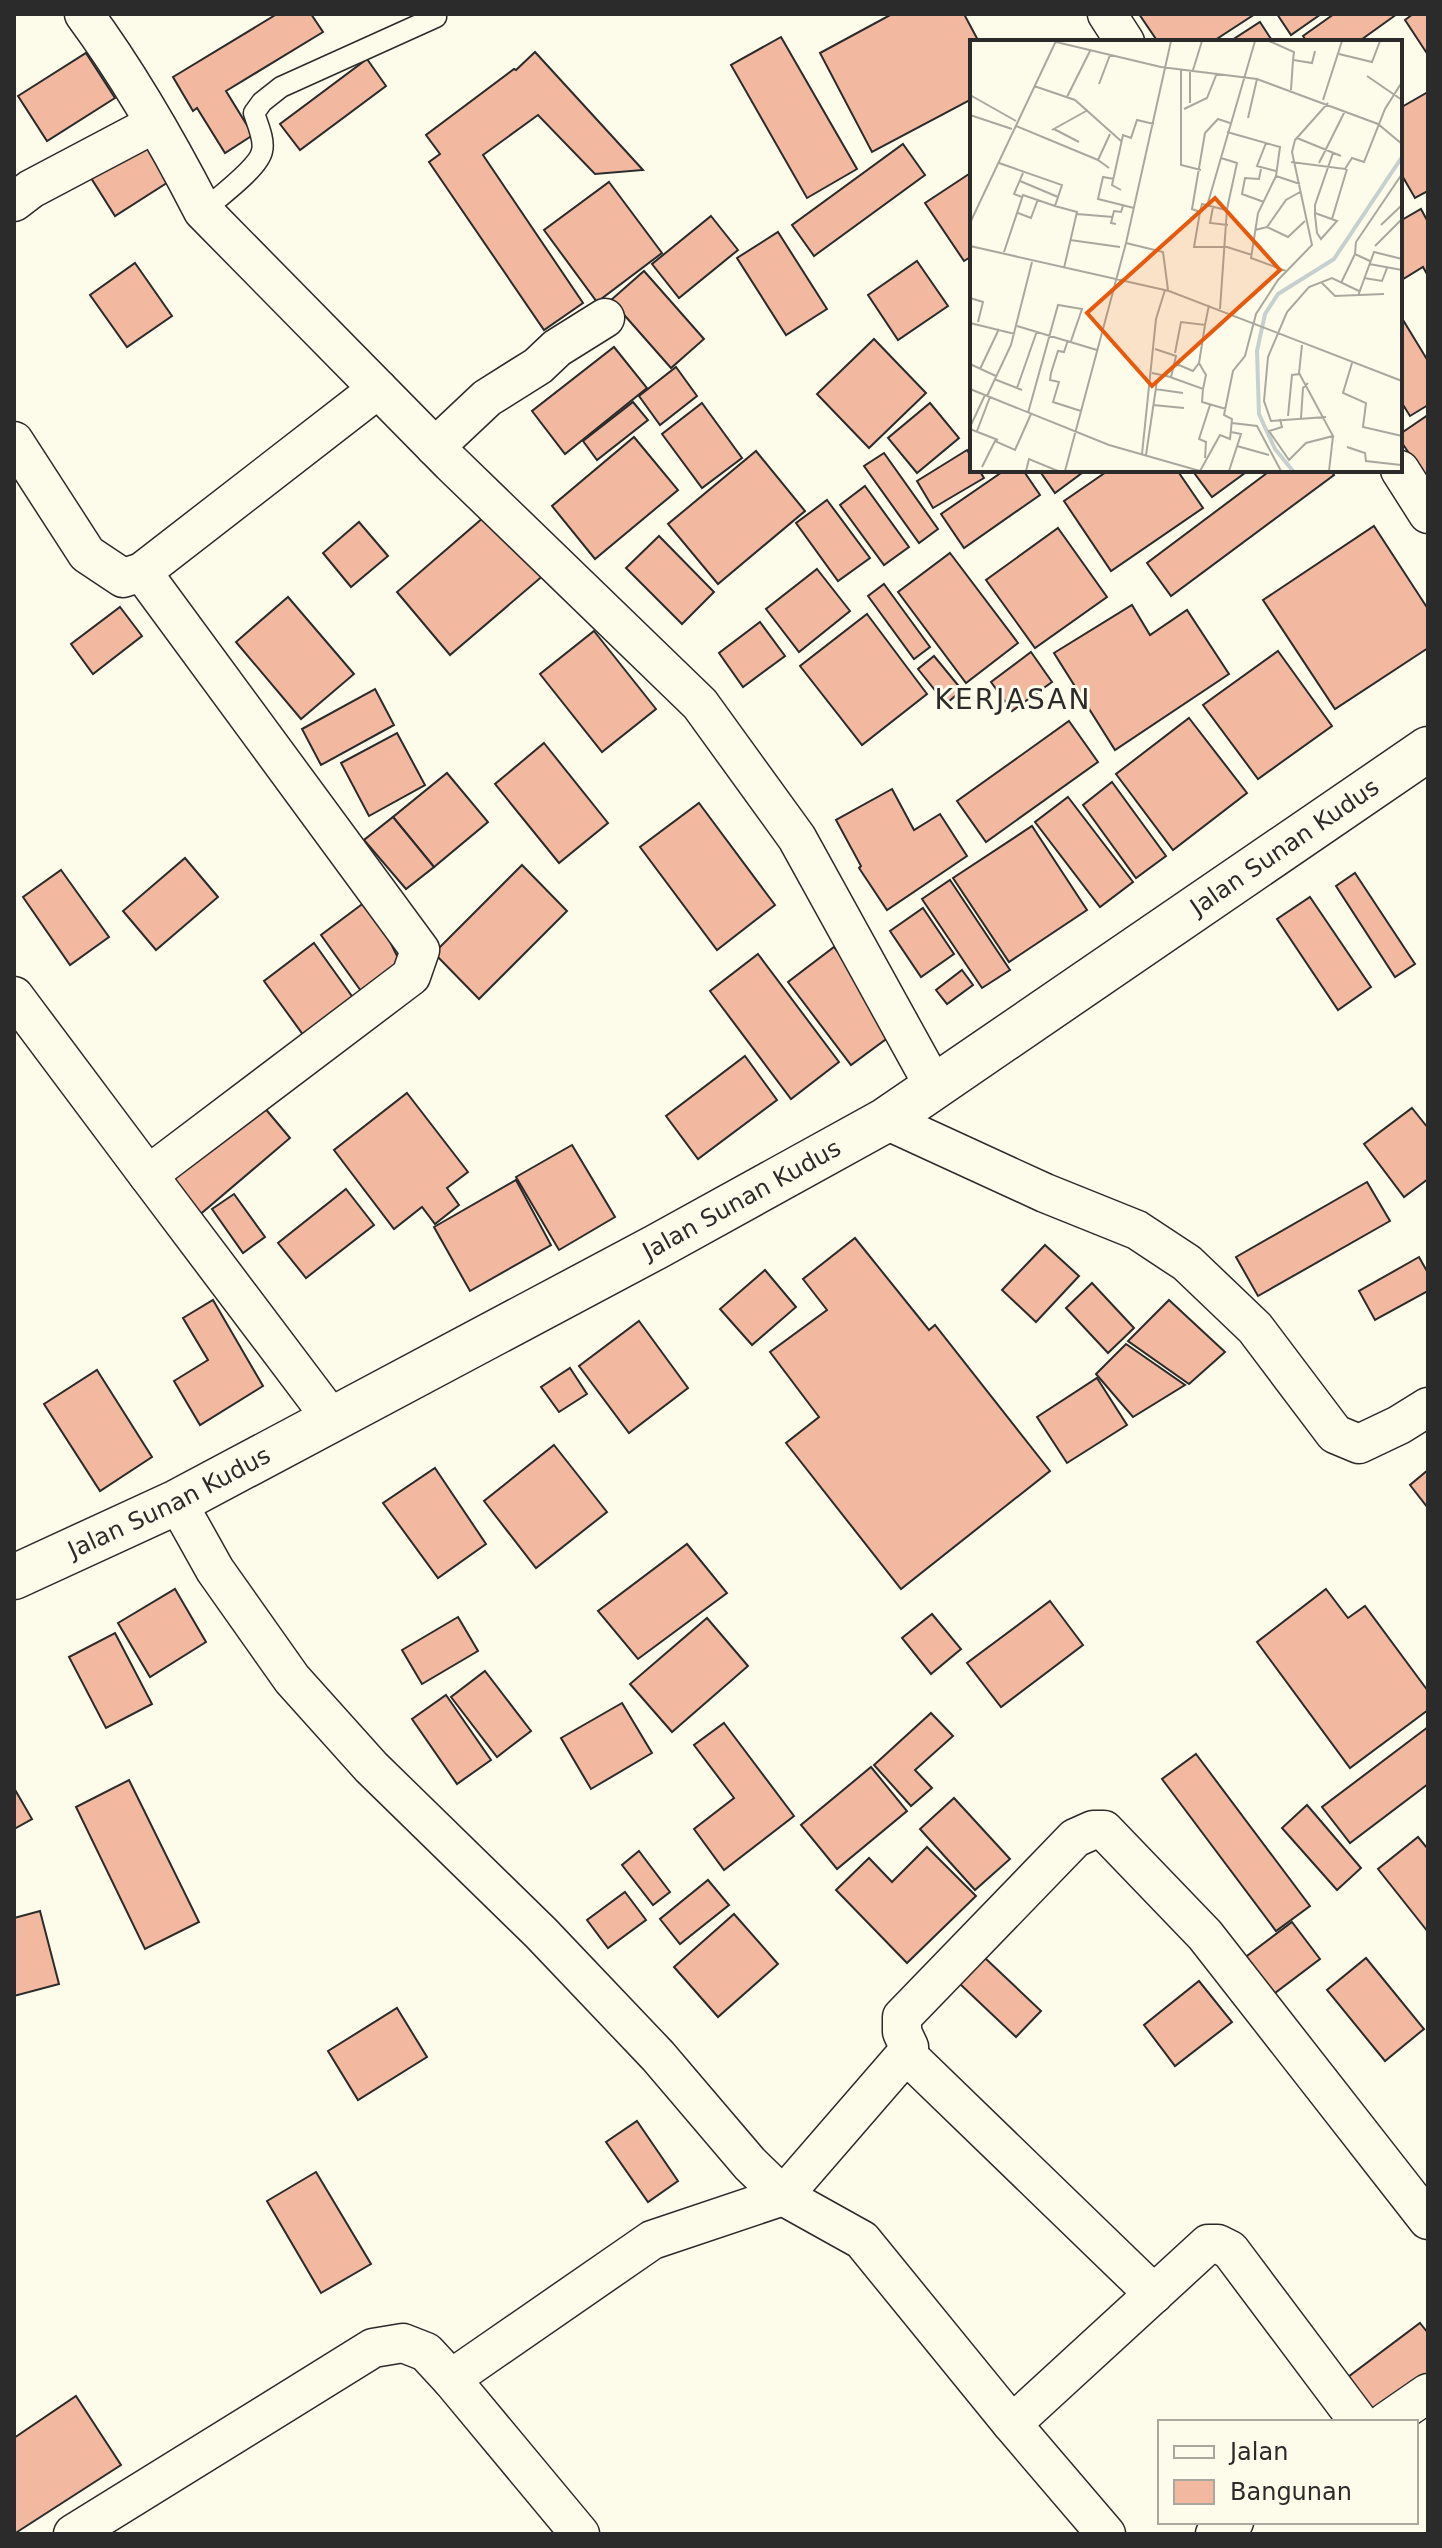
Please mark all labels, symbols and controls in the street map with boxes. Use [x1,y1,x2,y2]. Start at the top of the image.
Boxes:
inset map [970,40,1402,472]
district label: KERJASAN [935,683,1091,716]
street label: Jalan Sunan Kudus [1184,773,1384,922]
street label: Jalan Sunan Kudus [636,1134,846,1266]
street label: Jalan Sunan Kudus [62,1441,275,1565]
legend [1158,2420,1418,2524]
text: Jalan [1228,2438,1288,2466]
text: Bangunan [1230,2478,1352,2506]

